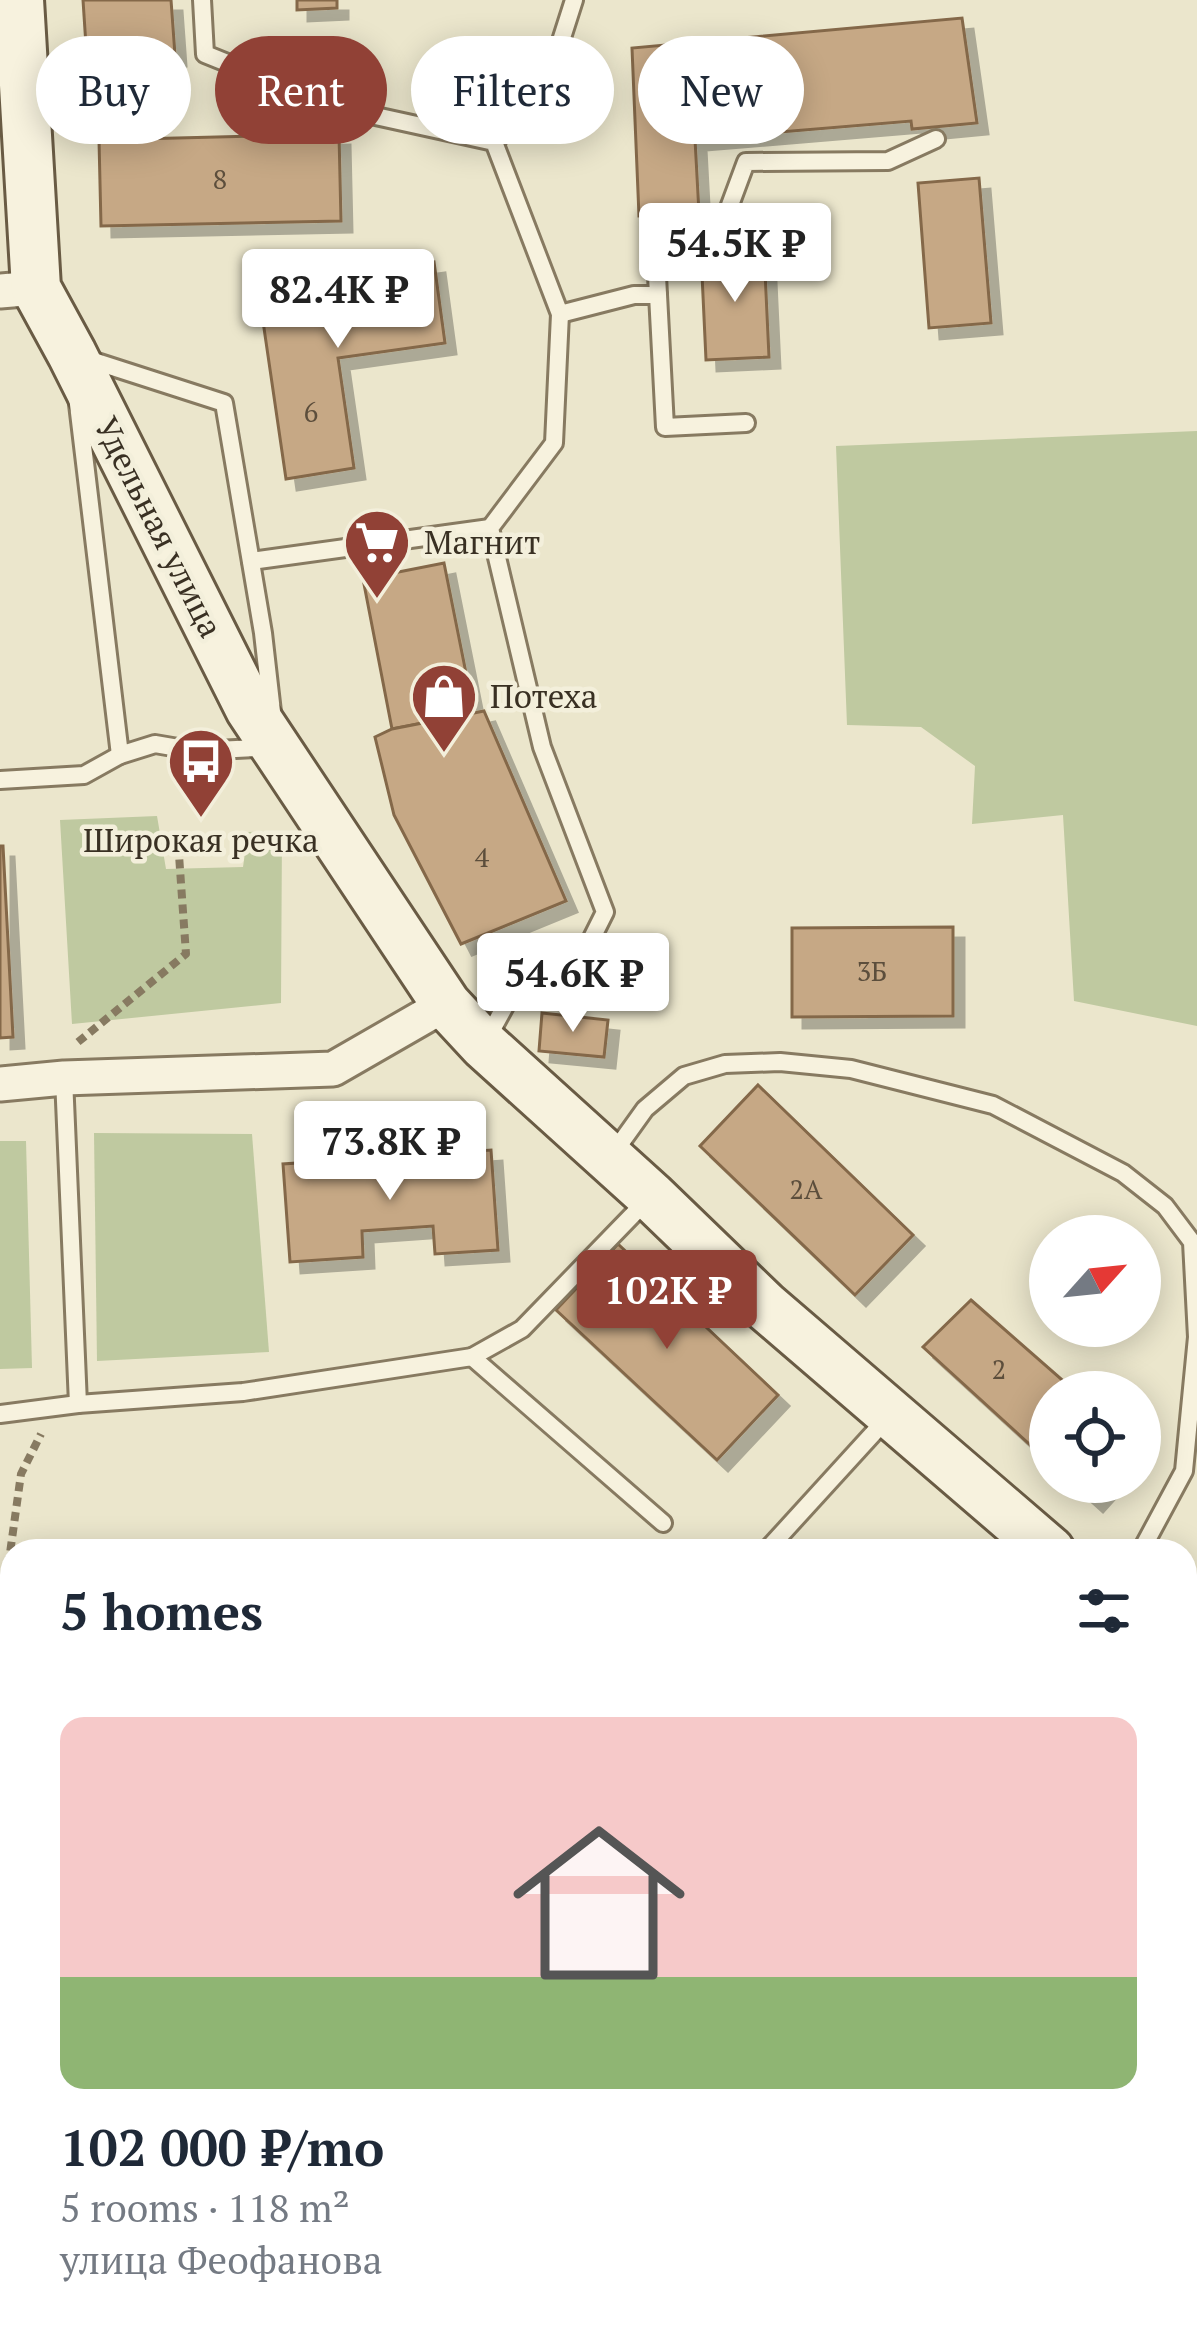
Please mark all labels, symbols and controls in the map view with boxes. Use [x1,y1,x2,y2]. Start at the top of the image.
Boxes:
chip: Buy [36,36,191,144]
chip: Rent [215,36,387,144]
chip: Filters [411,36,614,144]
chip: New [638,36,804,144]
house number: 8 [213,161,227,197]
pin: 54.5K ₽ [624,203,846,305]
text: 54.5K ₽ [666,216,804,268]
pin: 82.4K ₽ [227,249,449,351]
text: 82.4K ₽ [269,262,407,314]
house number: 6 [304,394,318,430]
street label: Удельная улица [85,409,233,644]
supermarket icon: Магнит [342,507,412,601]
place label: Магнит [424,520,540,563]
shop icon: Потеха [409,661,479,755]
place label: Потеха [490,674,598,717]
bus stop icon: Широкая речка [166,726,236,820]
place label: Широкая речка [83,818,319,861]
house number: 4 [475,839,490,875]
pin: 54.6K ₽ [462,933,684,1035]
text: 54.6K ₽ [504,946,642,998]
house number: 3Б [857,953,887,989]
pin: 73.8K ₽ [279,1101,501,1203]
text: 73.8K ₽ [321,1114,459,1166]
house number: 2А [790,1171,823,1207]
north arrow [1029,1215,1161,1347]
map controls [1029,1215,1161,1503]
pin: 102K ₽ [569,1250,765,1352]
text: 102K ₽ [604,1263,730,1315]
house number: 2 [992,1351,1006,1387]
button: locate [1029,1371,1161,1503]
text: 5 homes [60,1577,263,1645]
icon: filters [1071,1578,1137,1644]
icon: home [491,1795,707,2011]
text: 102 000 ₽/mo [60,2113,384,2181]
text: 5 rooms · 118 m² [60,2181,350,2233]
text: улица Феофанова [60,2233,382,2285]

